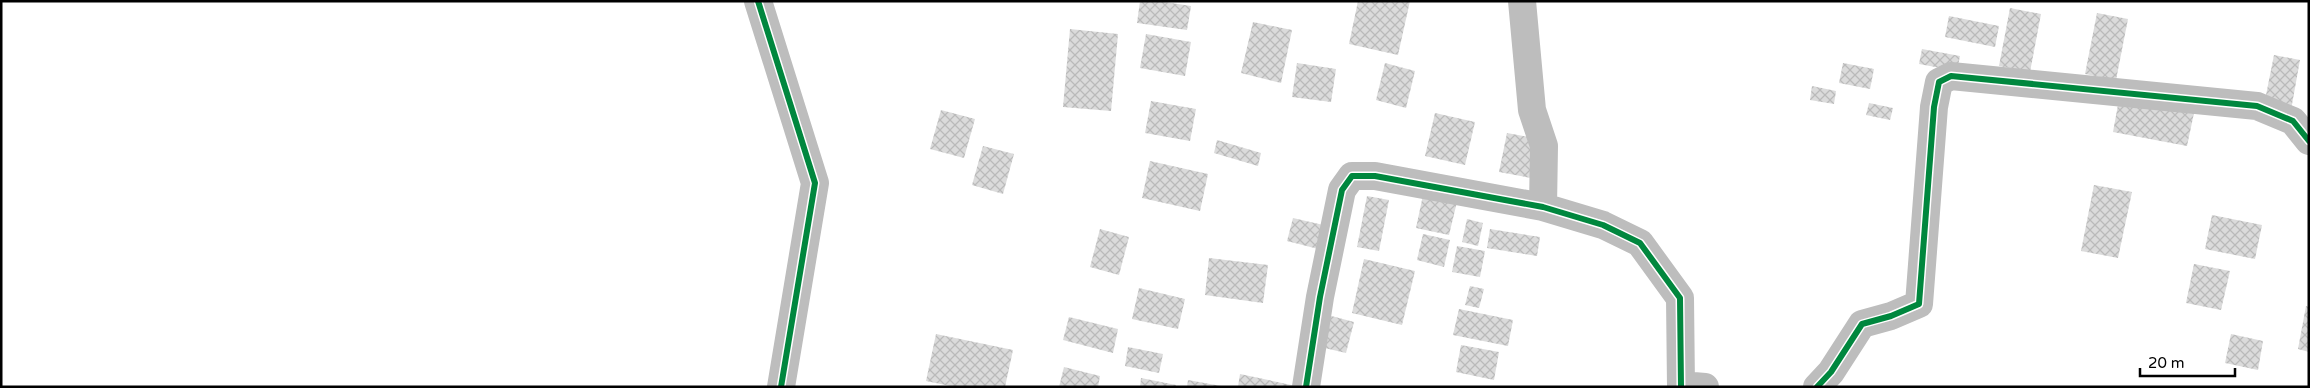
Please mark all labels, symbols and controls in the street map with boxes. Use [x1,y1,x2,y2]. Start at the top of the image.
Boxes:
scale bar [2140,346,2235,378]
text: 20 m [2148,354,2185,372]

